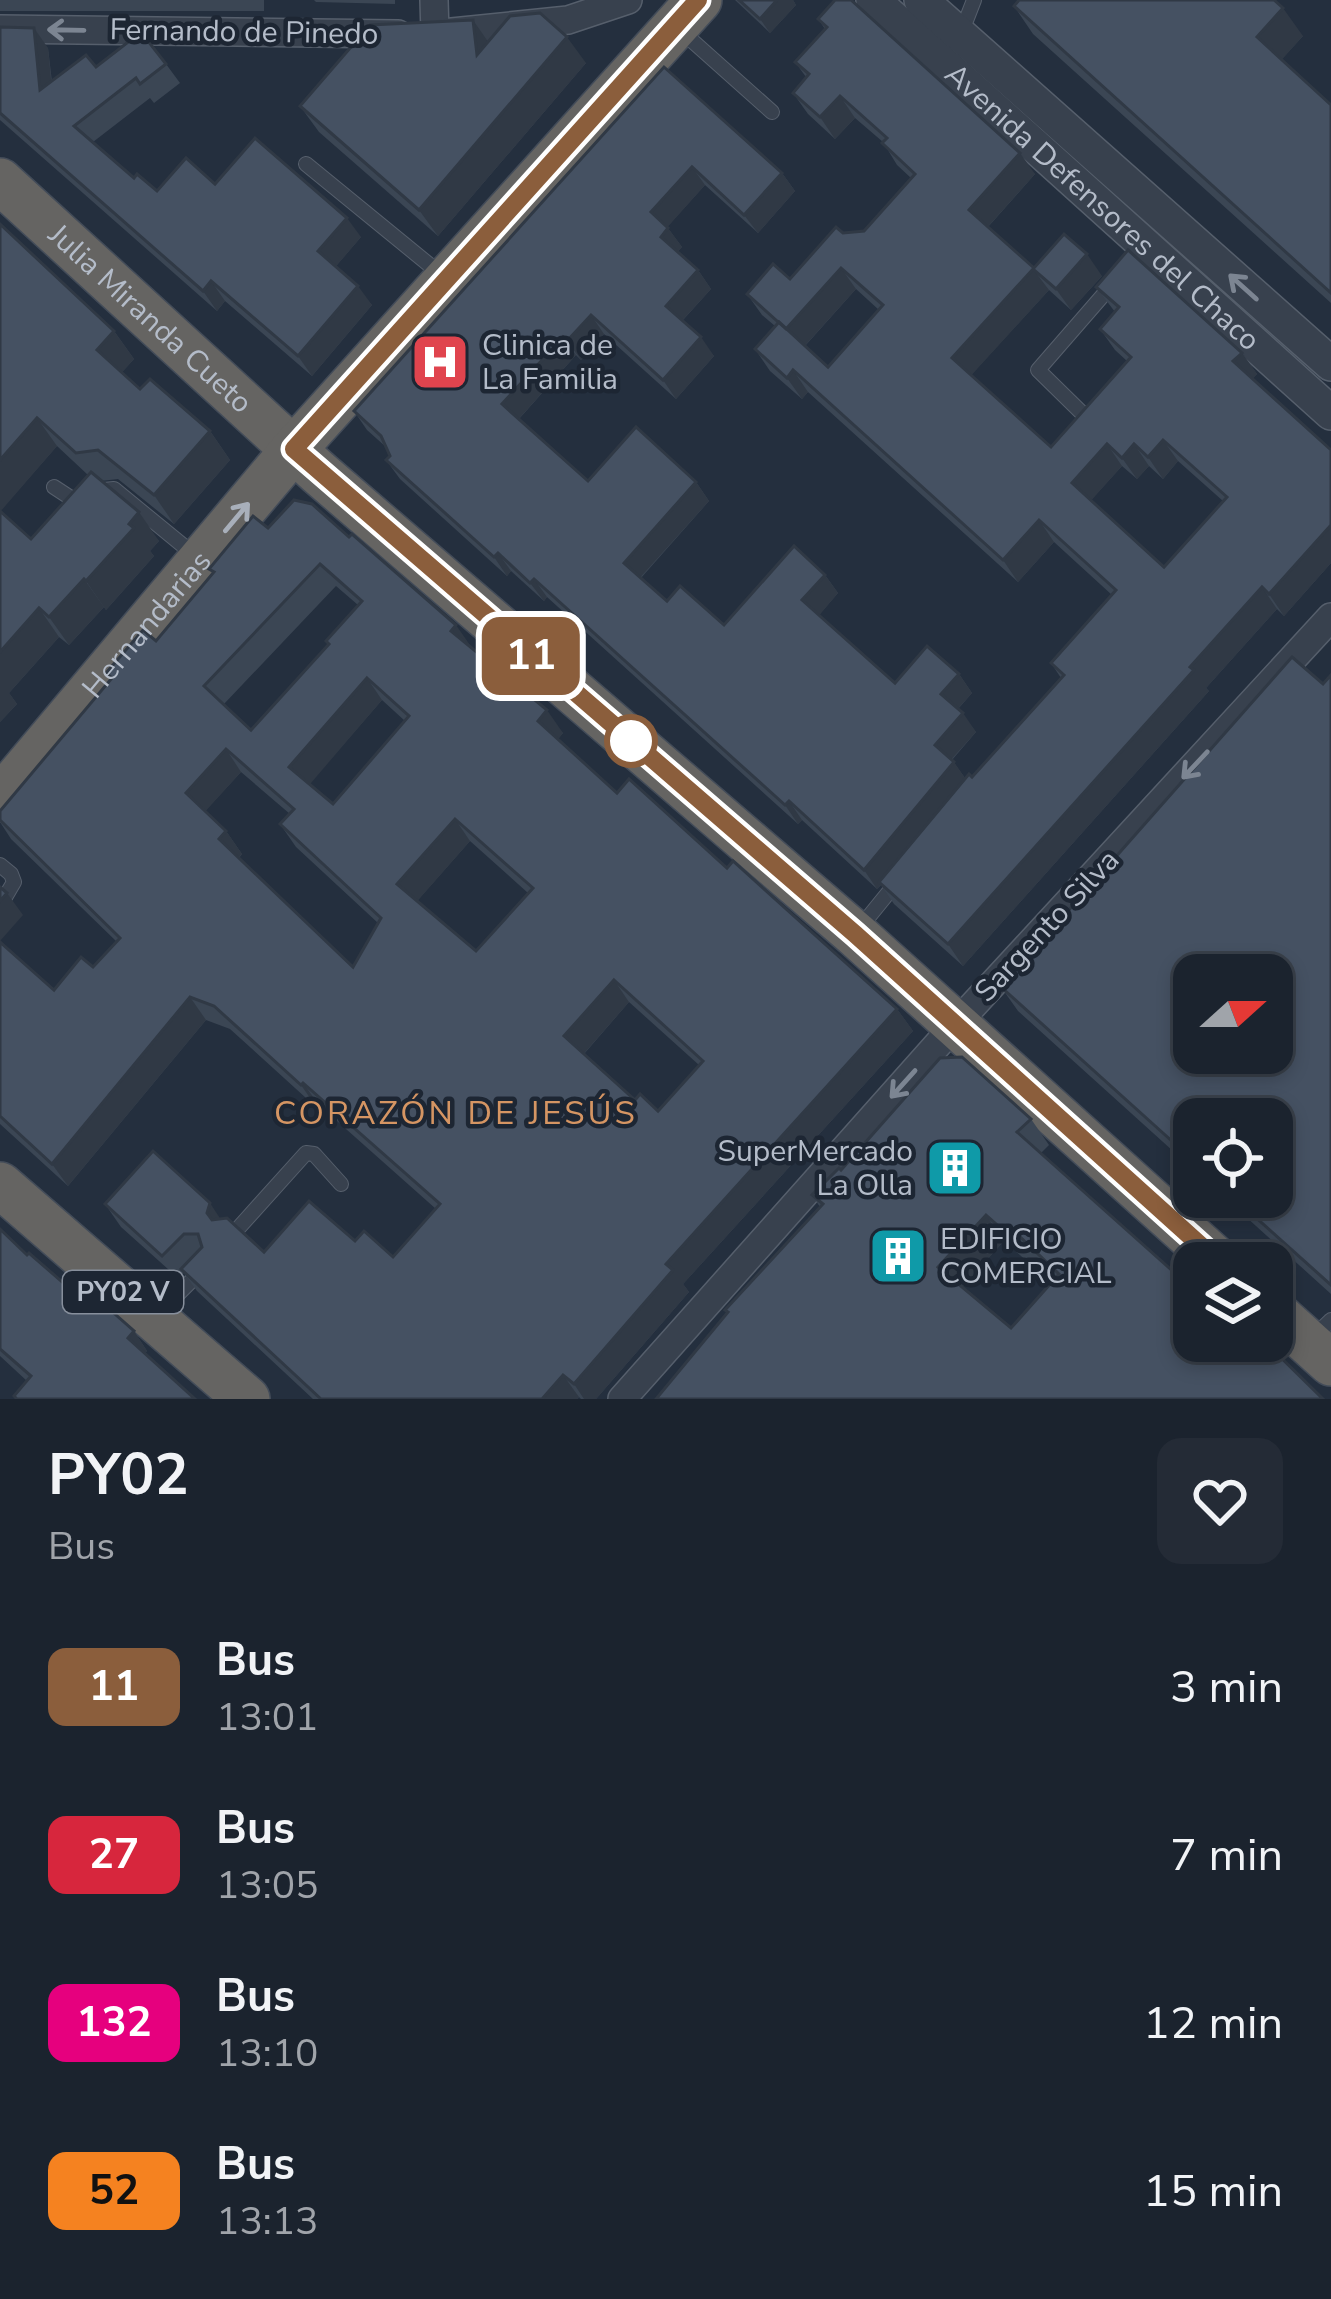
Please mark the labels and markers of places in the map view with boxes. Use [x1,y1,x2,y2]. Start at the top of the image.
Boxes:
place label: Clinica de La Familia [482,325,618,400]
hospital icon: Clinica de La Familia [409,331,471,393]
unlabelled marker [606,716,656,766]
place label: SuperMercado La Olla [718,1131,913,1206]
building icon: SuperMercado La Olla [924,1137,986,1199]
place label: EDIFICIO COMERCIAL [940,1219,1112,1294]
building icon: EDIFICIO COMERCIAL [867,1225,929,1287]

